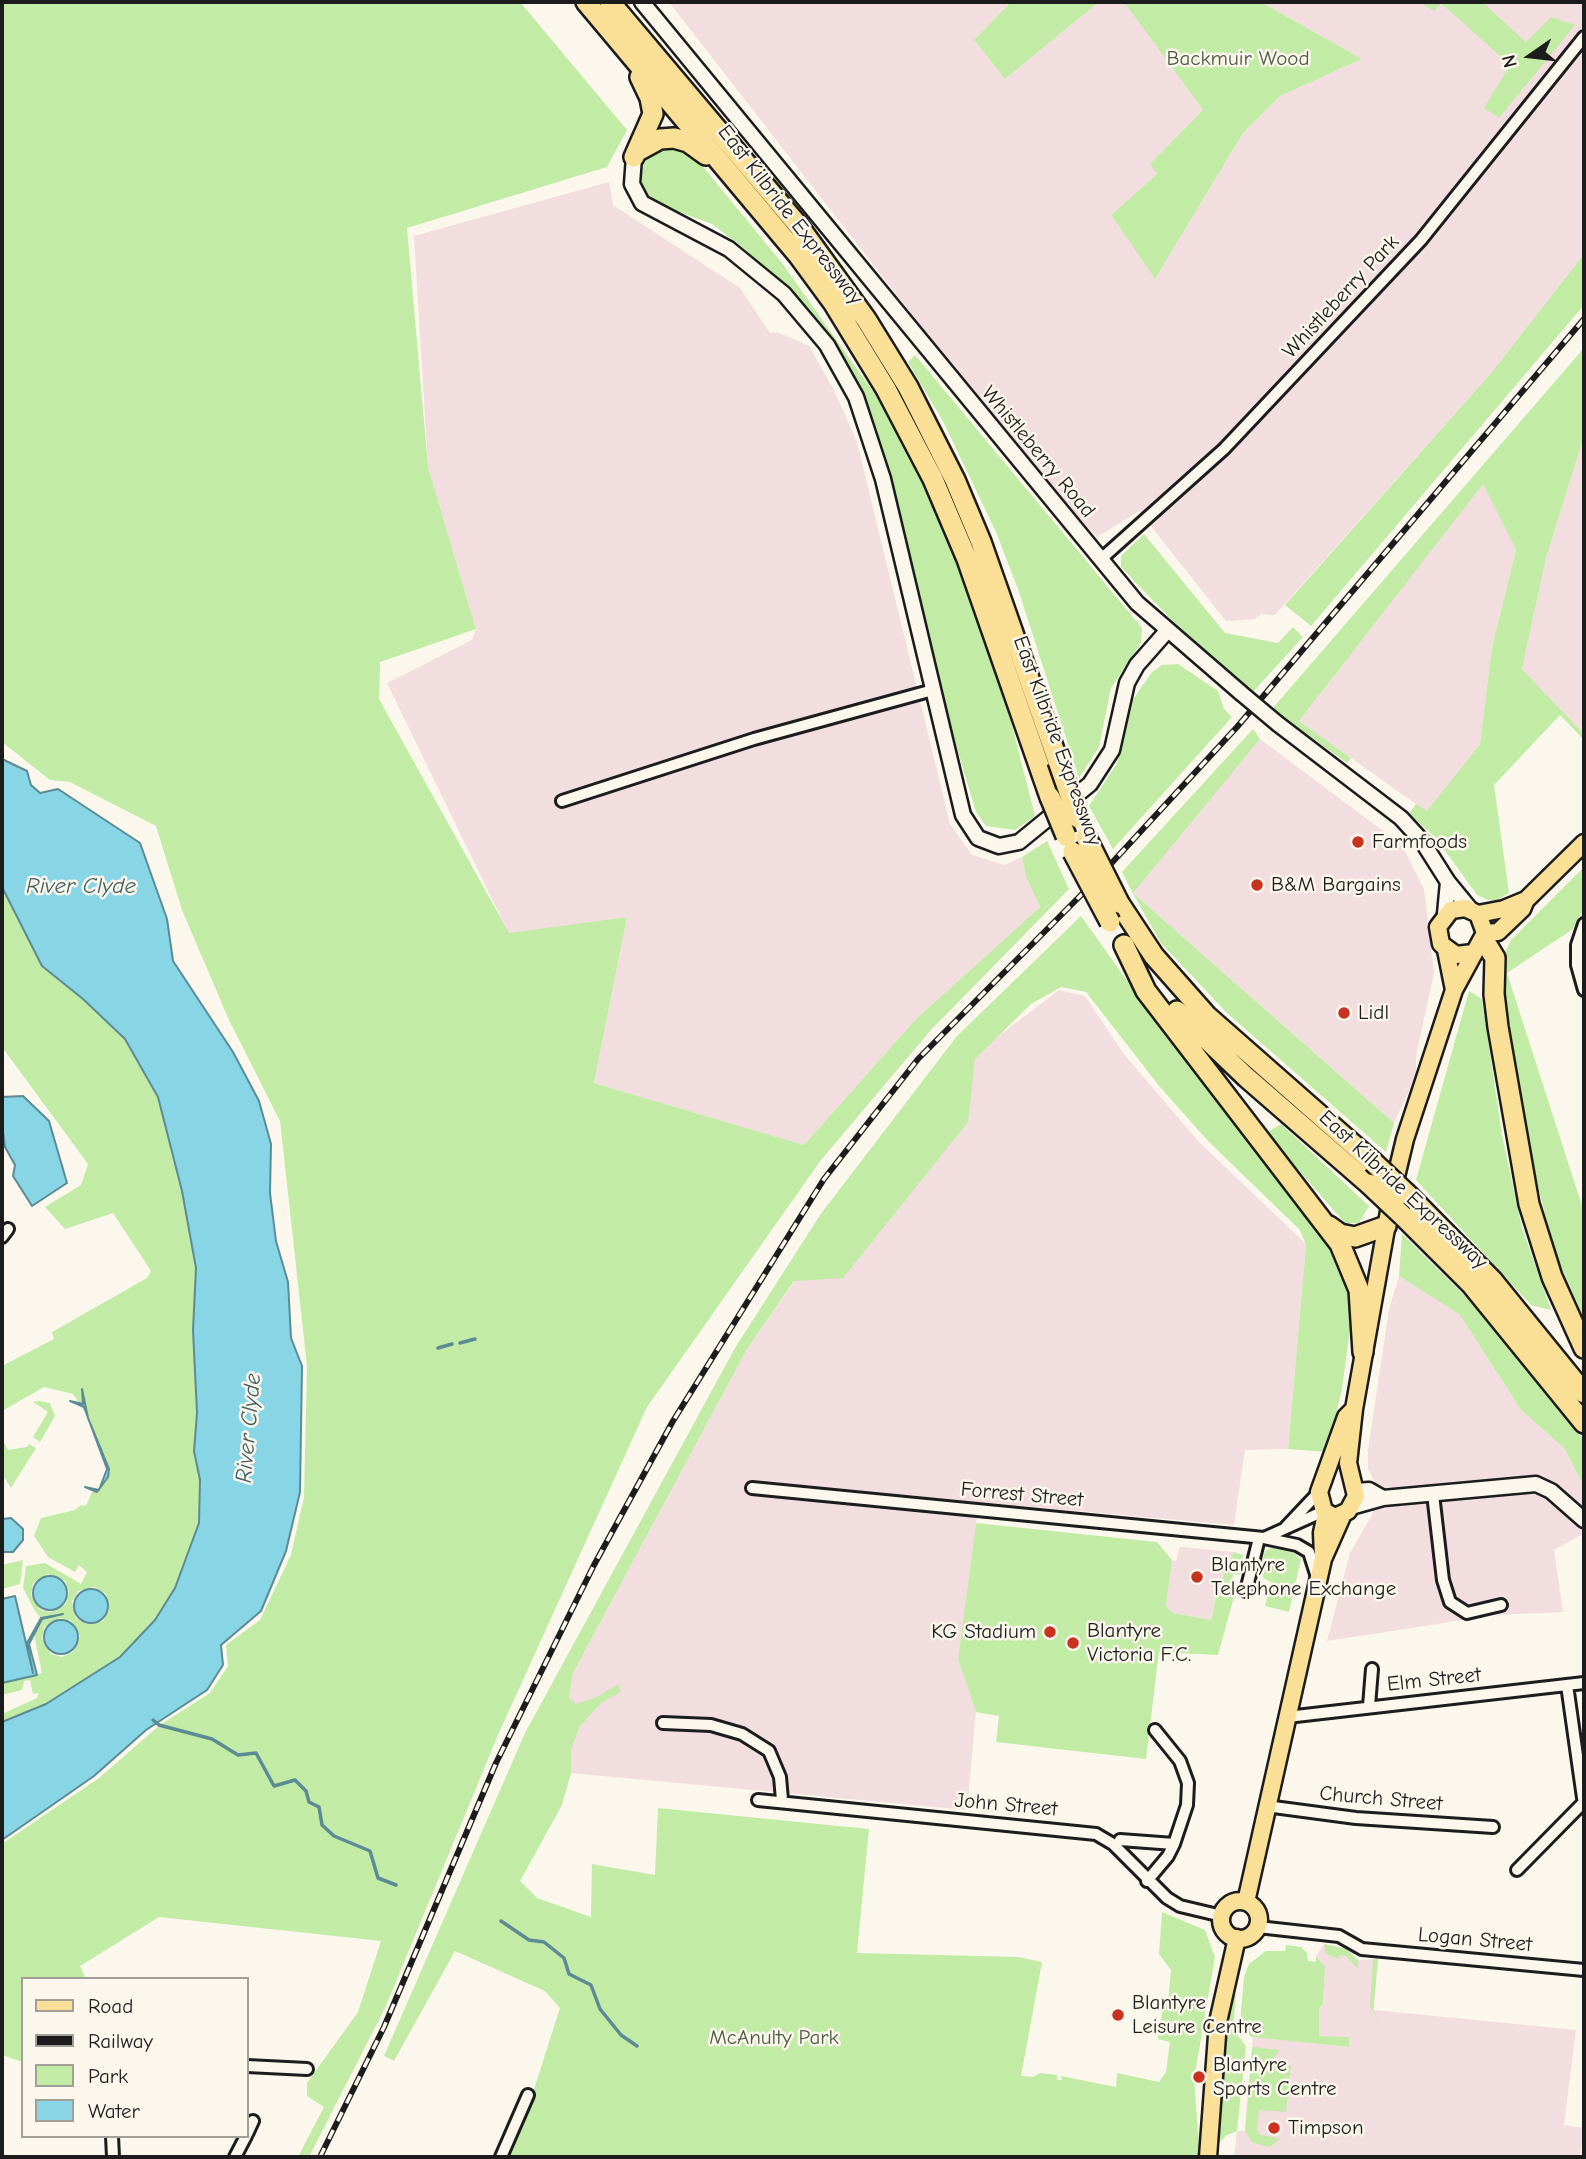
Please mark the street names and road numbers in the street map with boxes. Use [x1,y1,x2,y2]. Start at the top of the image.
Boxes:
street label: East Kilbride Expressway [712,120,868,310]
street label: Whistleberry Park [1278,230,1404,364]
street label: Whistleberry Road [976,381,1100,523]
street label: East Kilbride Expressway [1007,633,1107,849]
street label: East Kilbride Expressway [1313,1105,1493,1275]
street label: Forrest Street [960,1477,1084,1513]
street label: Elm Street [1386,1663,1482,1697]
street label: Church Street [1318,1781,1444,1817]
street label: John Street [954,1788,1058,1822]
street label: Logan Street [1417,1922,1533,1958]

